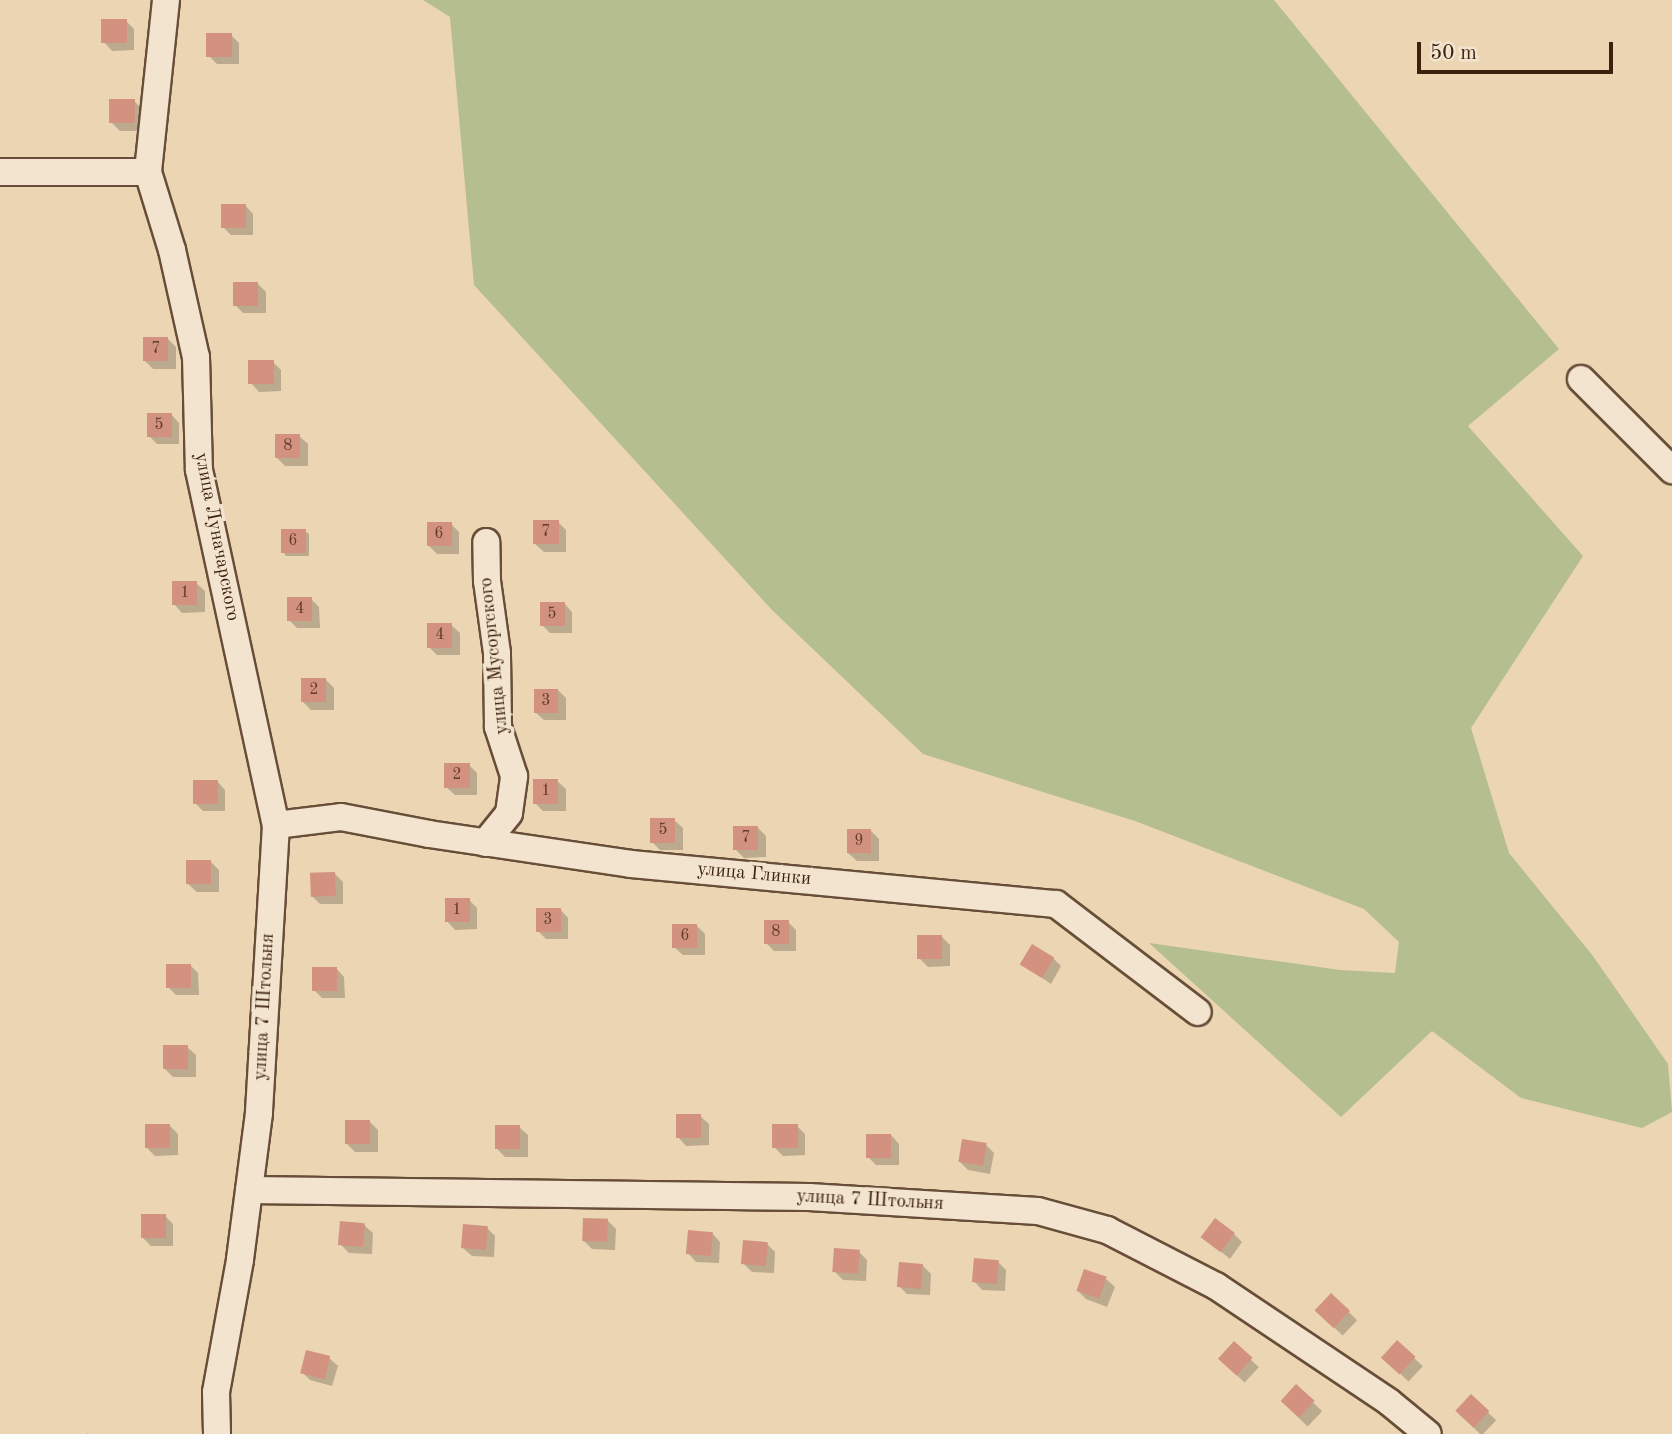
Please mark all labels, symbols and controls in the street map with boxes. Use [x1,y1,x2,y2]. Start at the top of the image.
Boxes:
scale bar [1420,28,1616,72]
text: 50 m [1430,43,1477,64]
house number: 7 [151,339,161,359]
house number: 5 [154,415,164,435]
house number: 8 [283,436,293,456]
street label: улица Луначарского [188,451,244,623]
house number: 7 [541,522,551,542]
house number: 6 [434,524,444,544]
house number: 6 [288,531,298,551]
street label: улица Мусоргского [475,576,515,736]
house number: 1 [180,583,190,603]
house number: 4 [295,599,305,619]
house number: 5 [547,604,557,624]
house number: 4 [435,625,445,645]
house number: 2 [309,680,319,700]
house number: 3 [541,691,551,711]
house number: 2 [452,765,462,785]
house number: 1 [541,781,551,801]
house number: 5 [658,820,668,840]
house number: 7 [741,828,751,848]
house number: 9 [854,831,864,851]
street label: улица Глинки [696,859,812,891]
house number: 1 [452,900,462,920]
house number: 3 [543,910,553,930]
house number: 8 [771,922,781,942]
house number: 6 [680,926,690,946]
street label: улица 7 Штольня [250,933,280,1081]
street label: улица 7 Штольня [796,1186,944,1216]

